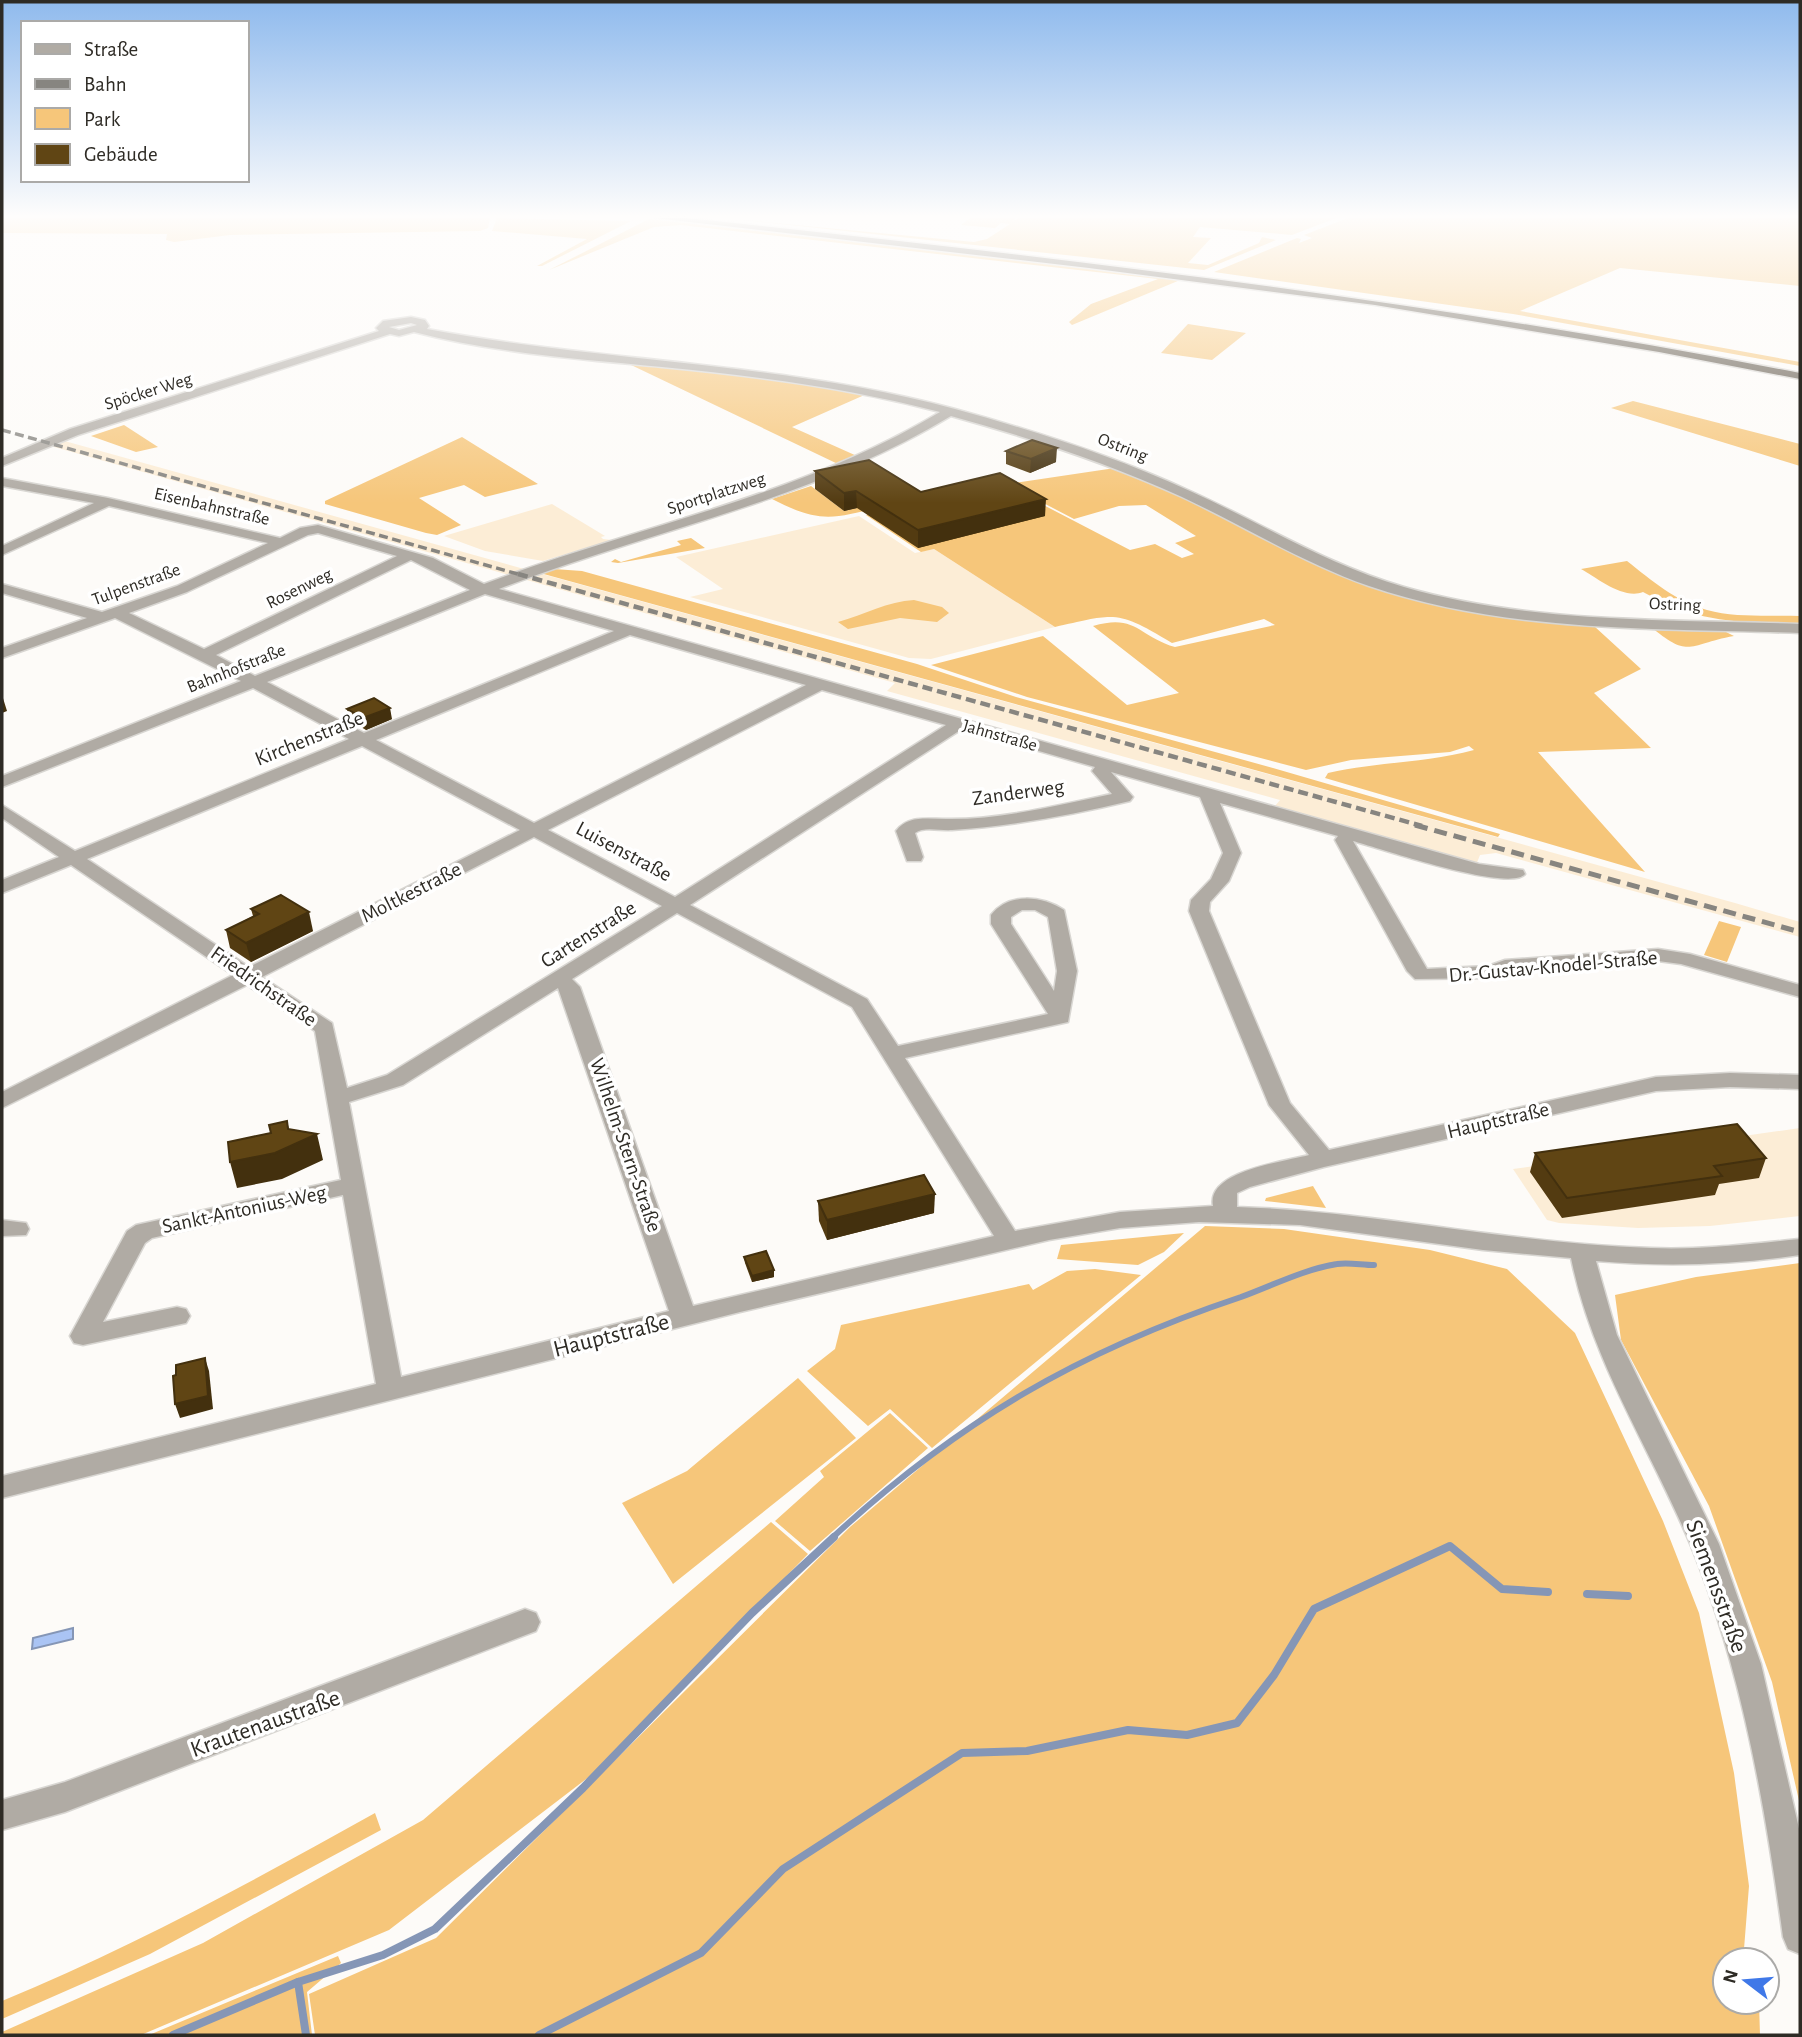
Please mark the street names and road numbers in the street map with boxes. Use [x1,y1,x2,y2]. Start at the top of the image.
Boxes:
street label: Spöcker Weg [102,370,194,414]
street label: Ostring [1095,430,1150,466]
street label: Sportplatzweg [665,470,768,518]
street label: Eisenbahnstraße [152,485,271,529]
street label: Tulpenstraße [90,561,183,609]
street label: Rosenweg [264,565,335,613]
street label: Ostring [1649,595,1702,615]
street label: Bahnhofstraße [185,641,288,697]
street label: Kirchenstraße [252,707,366,770]
street label: Jahnstraße [960,717,1039,755]
street label: Zanderweg [971,776,1066,809]
street label: Luisenstraße [573,818,675,885]
street label: Moltkestraße [358,858,465,927]
street label: Gartenstraße [537,897,639,972]
street label: Friedrichstraße [207,942,320,1030]
street label: Dr.-Gustav-Knodel-Straße [1448,947,1658,986]
street label: Wilhelm-Stern-Straße [586,1056,665,1235]
street label: Hauptstraße [1445,1099,1551,1142]
street label: Sankt-Antonius-Weg [160,1182,329,1237]
street label: Hauptstraße [551,1310,672,1362]
street label: Siemensstraße [1681,1517,1751,1656]
street label: Krautenaustraße [187,1686,343,1762]

